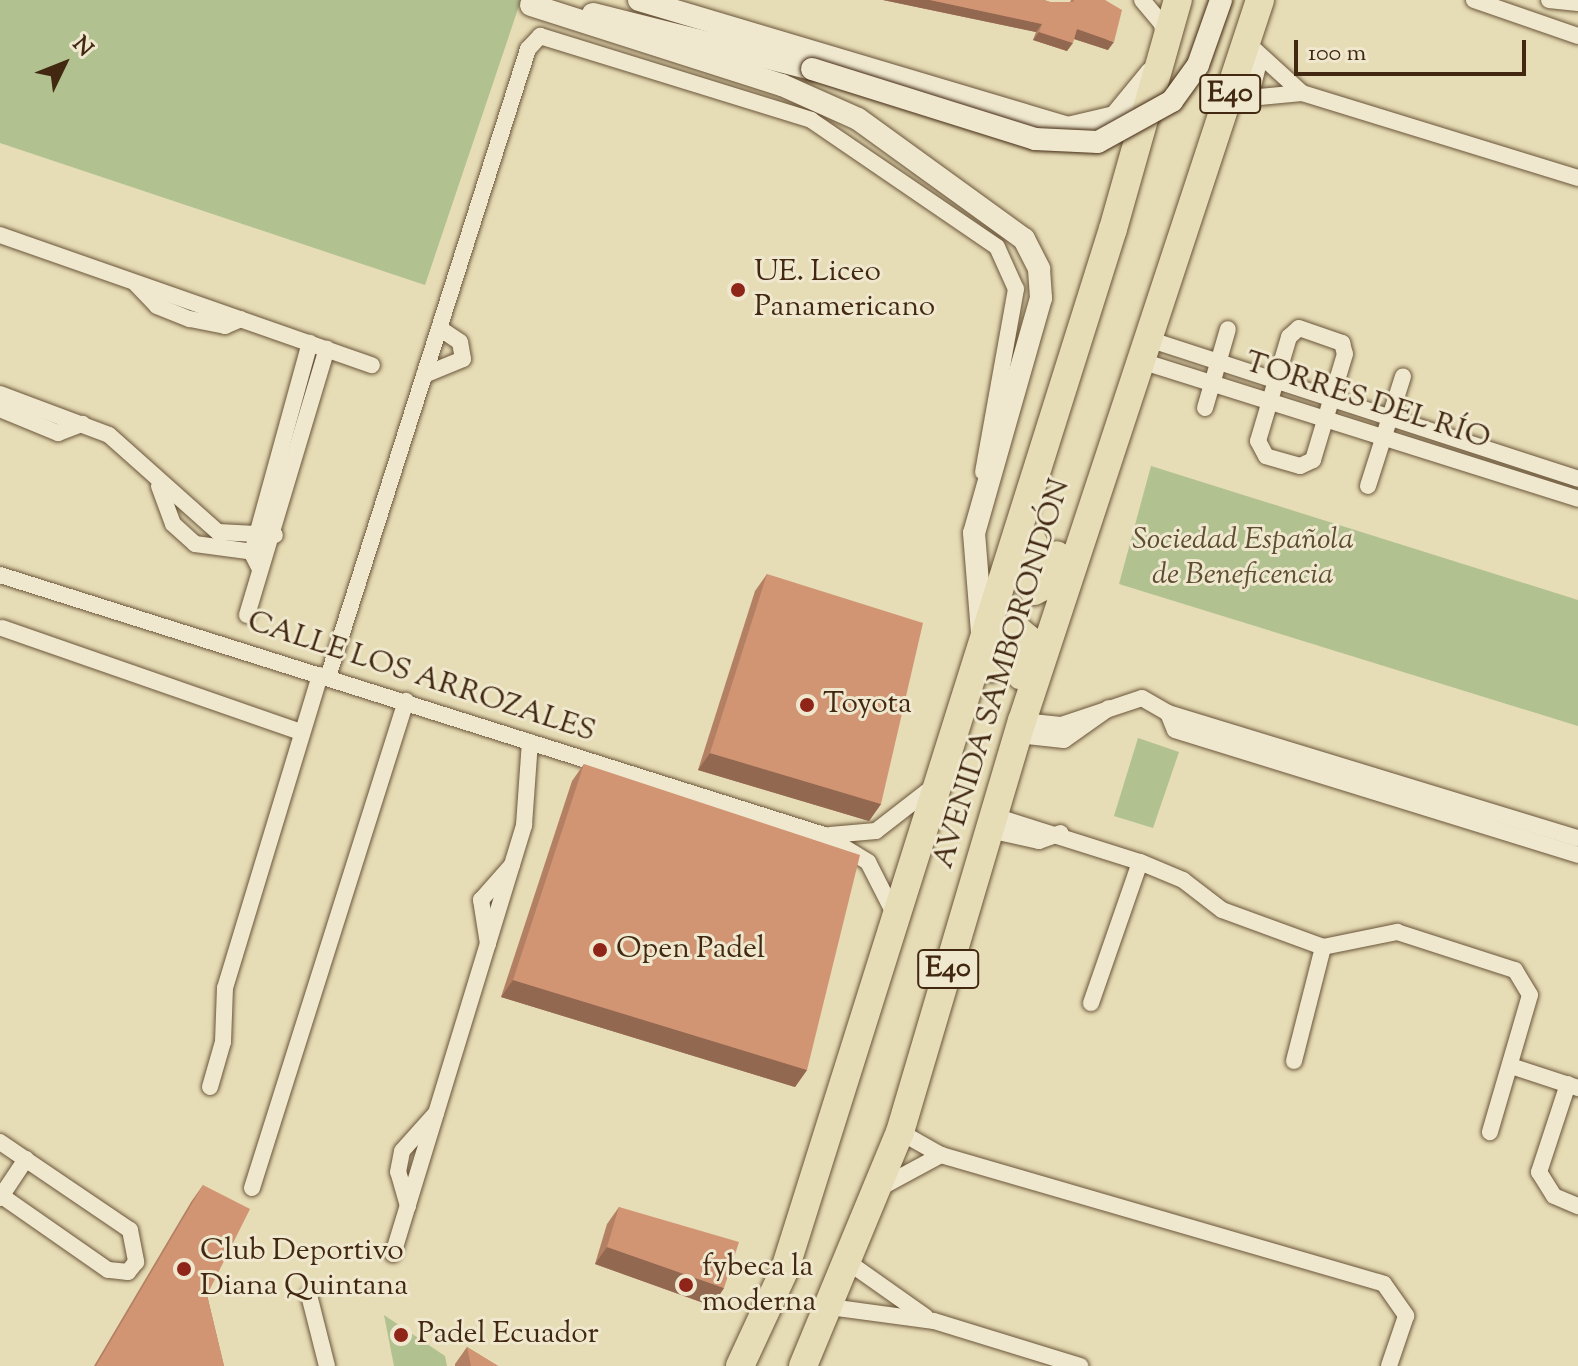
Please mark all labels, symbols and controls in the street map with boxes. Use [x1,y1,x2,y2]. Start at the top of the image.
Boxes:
north arrow [24,24,104,104]
scale bar [1298,24,1530,74]
text: N [64,30,99,65]
text: 100 m [1308,37,1366,71]
road number: E40 [1198,70,1262,118]
place label: UE. Liceo Panamericano [754,255,935,326]
marker: UE. Liceo Panamericano [729,281,747,299]
street label: TORRES DEL RÍO [1240,345,1494,459]
street label: AVENIDA SAMBORONDÓN [927,475,1079,873]
park label: Sociedad Española de Beneficencia [1132,523,1354,594]
street label: CALLE LOS ARROZALES [243,605,599,751]
place label: Toyota [823,687,912,723]
marker: Toyota [798,696,816,714]
place label: Open Padel [616,932,765,968]
marker: Open Padel [591,941,609,959]
road number: E40 [916,945,980,993]
place label: Club Deportivo Diana Quintana [200,1234,408,1304]
place label: fybeca la moderna [702,1250,816,1320]
marker: Club Deportivo Diana Quintana [175,1260,193,1278]
marker: fybeca la moderna [677,1276,695,1294]
place label: Padel Ecuador [417,1317,599,1353]
marker: Padel Ecuador [392,1326,410,1344]

